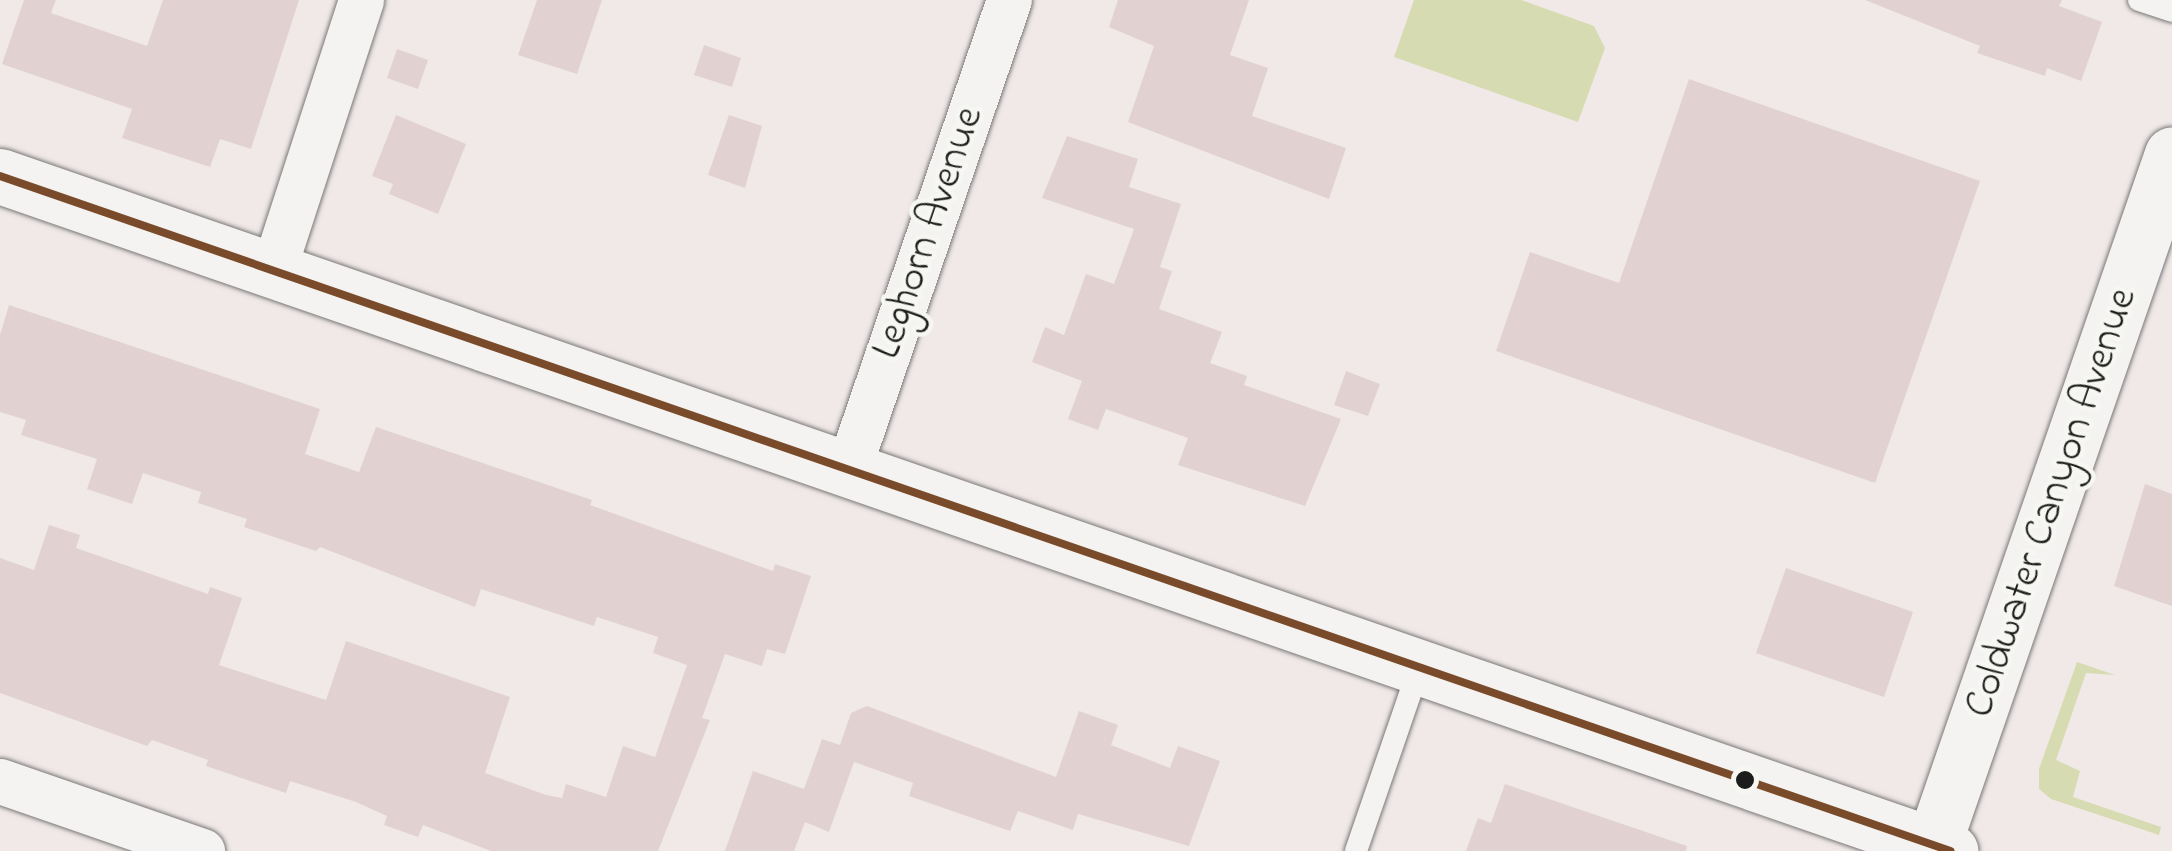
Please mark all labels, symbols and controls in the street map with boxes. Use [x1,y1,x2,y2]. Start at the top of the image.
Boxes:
street label: Leghorn Avenue [862,100,996,366]
street label: Coldwater Canyon Avenue [1955,282,2149,724]
unlabelled marker [1735,770,1755,790]

